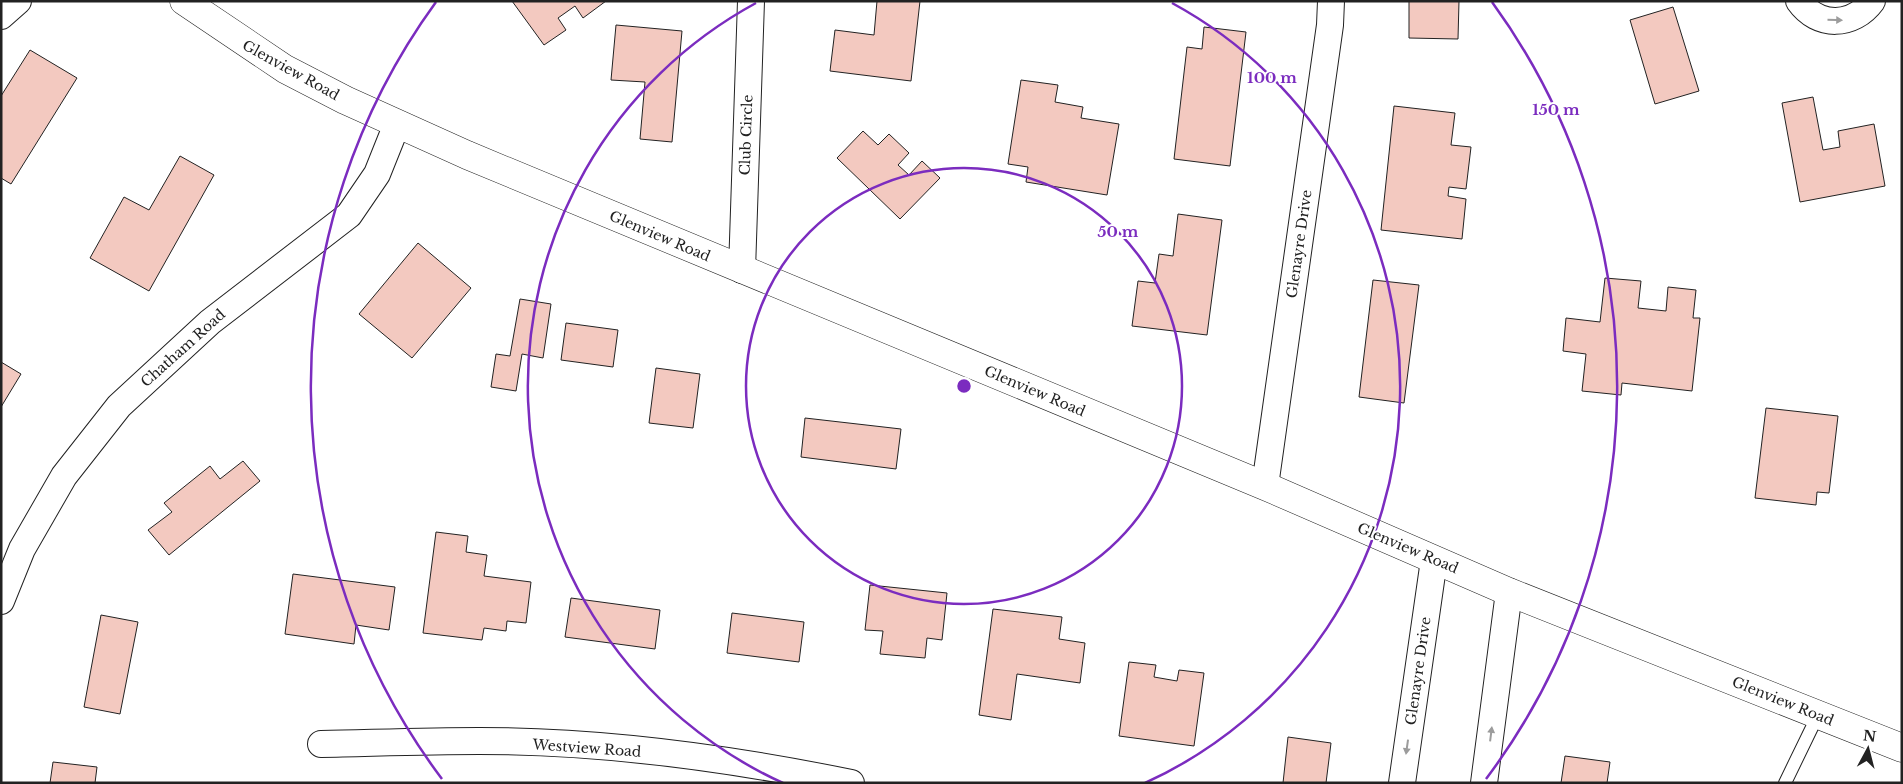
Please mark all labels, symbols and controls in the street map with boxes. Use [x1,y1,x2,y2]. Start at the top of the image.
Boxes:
one-way arrow [1828,16,1844,24]
street label: Glenview Road [239,36,343,104]
text: 100 m [1247,68,1297,87]
street label: Club Circle [736,94,756,176]
text: 150 m [1532,100,1580,119]
street label: Glenayre Drive [1282,189,1316,299]
street label: Glenview Road [607,207,714,266]
text: 50 m [1098,222,1139,241]
street label: Chatham Road [137,305,229,391]
street label: Glenview Road [982,362,1089,421]
centre of rings [955,377,973,395]
street label: Glenview Road [1355,519,1462,578]
street label: Glenayre Drive [1401,616,1435,726]
street label: Glenview Road [1730,672,1837,730]
north arrow [1843,724,1893,774]
one-way arrow [1487,726,1495,742]
text: N [1862,726,1877,746]
street label: Westview Road [531,735,643,761]
one-way arrow [1403,739,1411,755]

